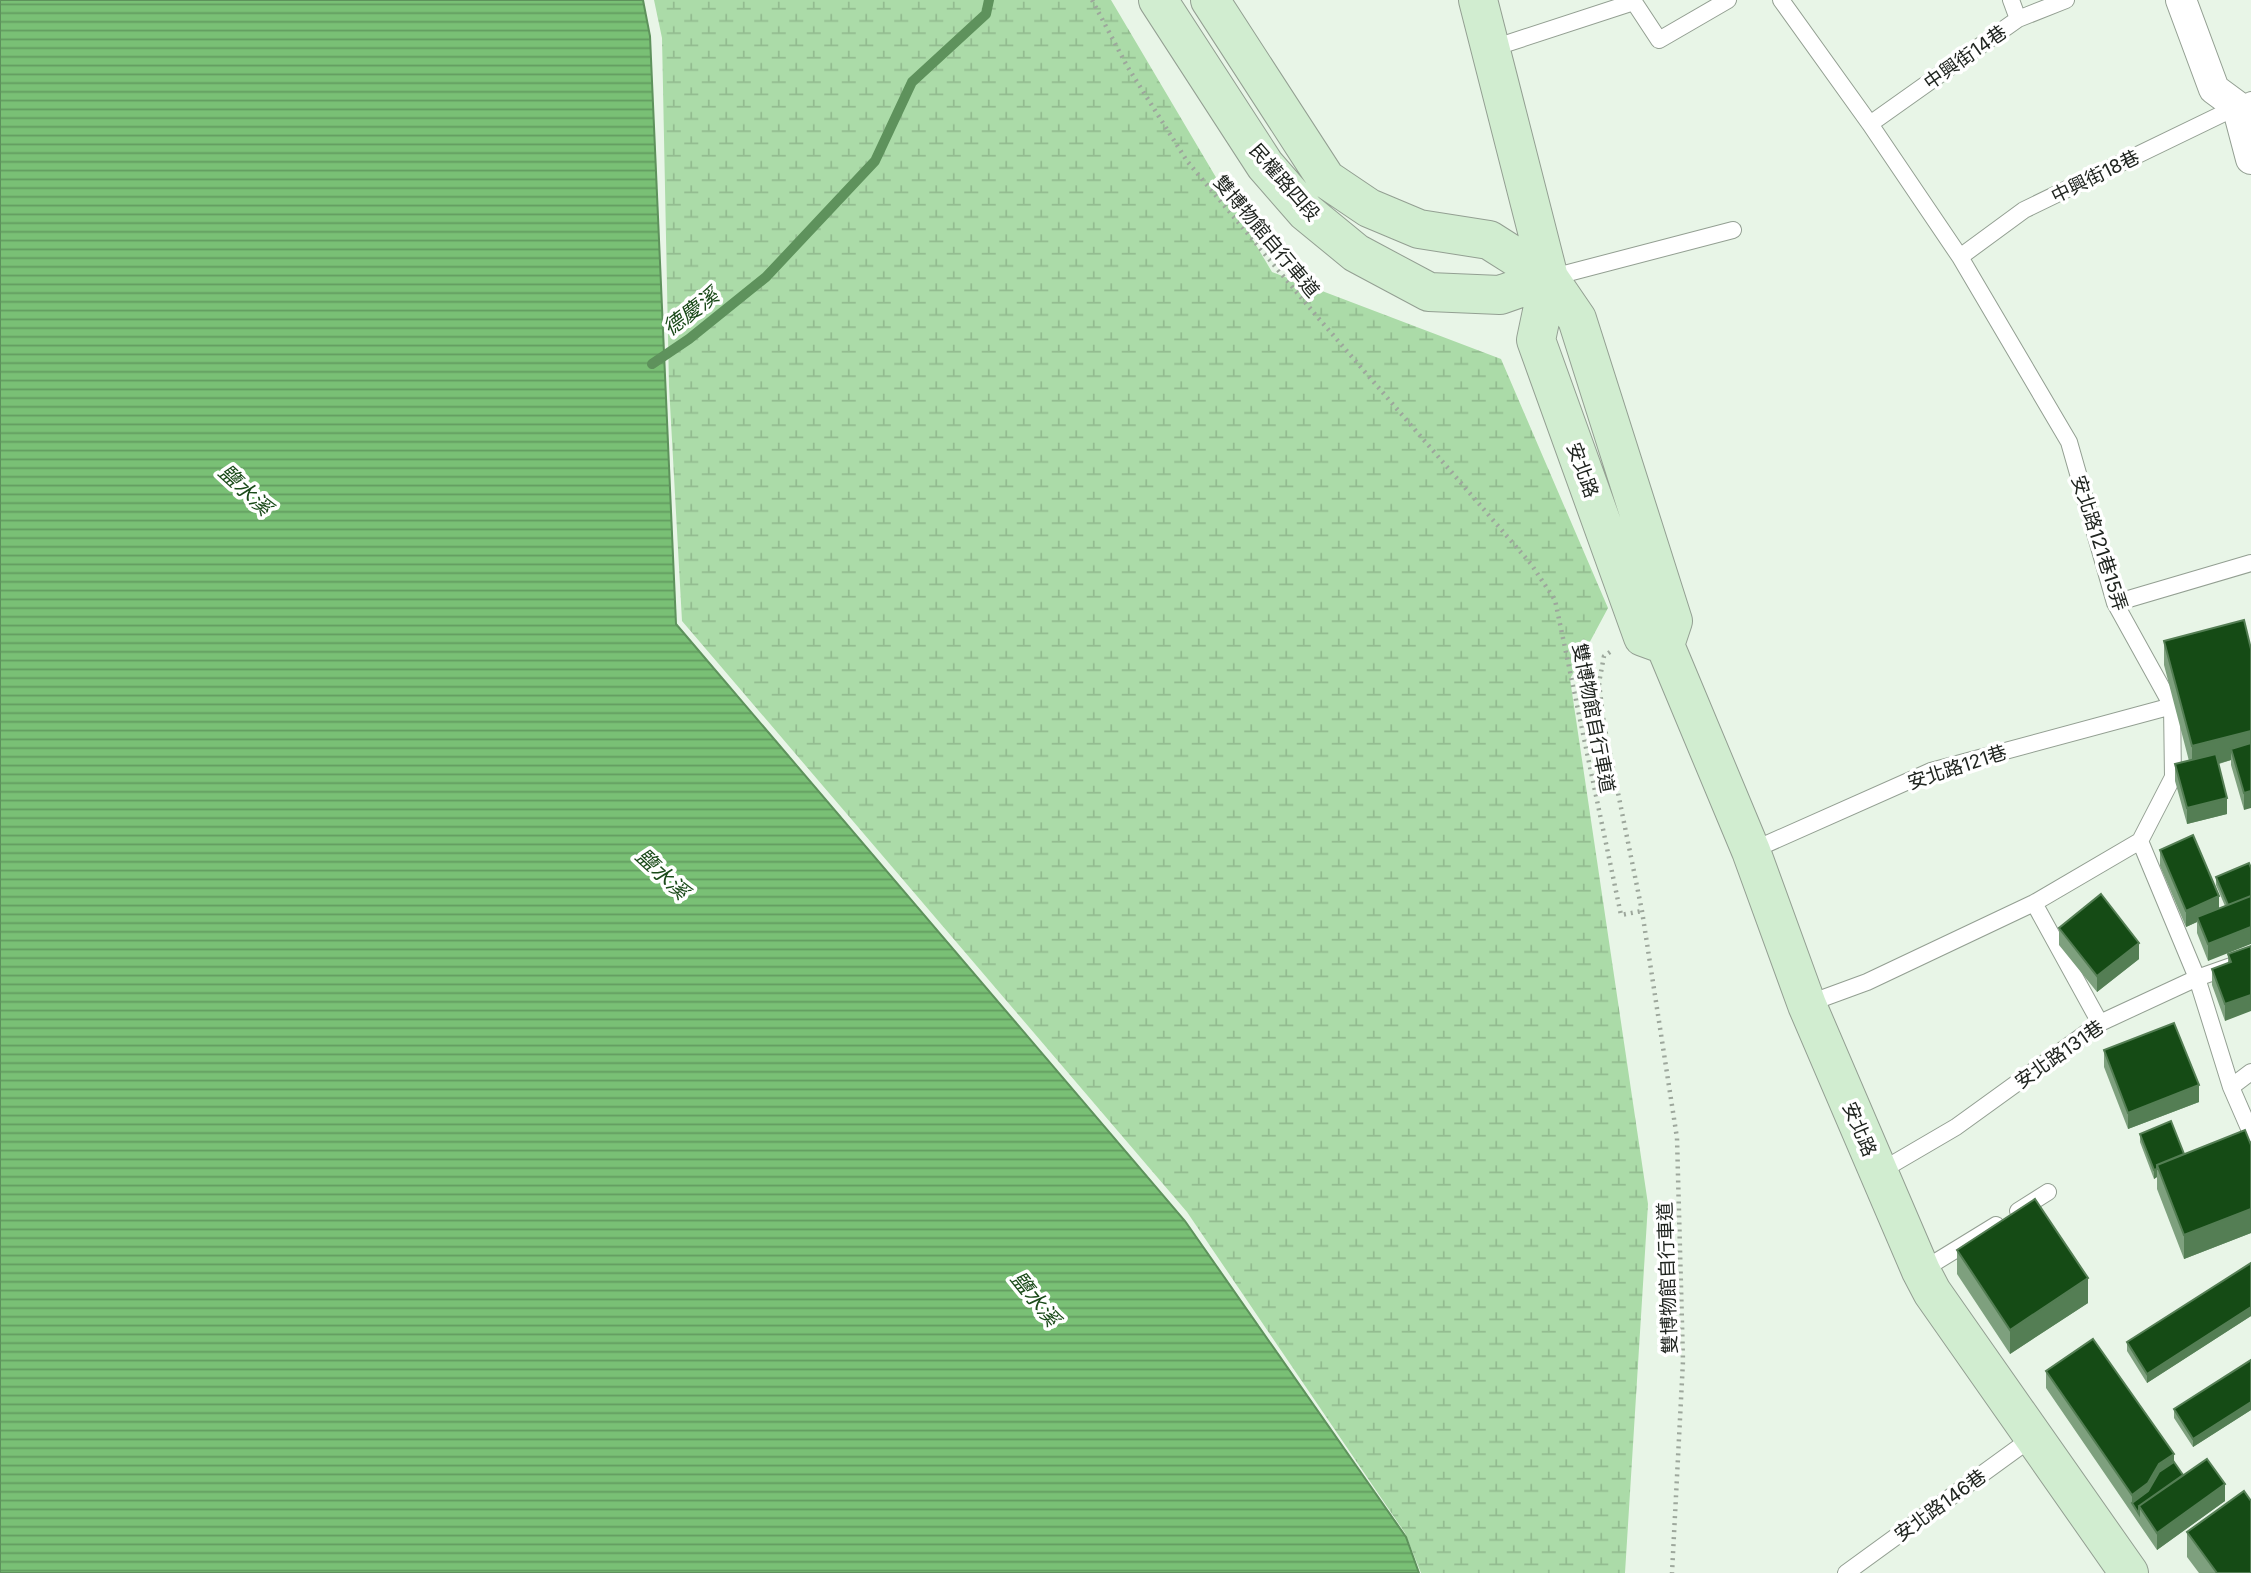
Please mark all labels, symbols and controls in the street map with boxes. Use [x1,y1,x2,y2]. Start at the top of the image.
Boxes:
street label: 中興街14巷 [1919,20,2011,94]
street label: 民權路四段 [1245,139,1324,226]
street label: 中興街18巷 [2047,145,2143,208]
street label: 雙博物館自行車道 [1209,171,1324,302]
water label: 德慶溪 [658,281,726,341]
street label: 安北路 [1562,439,1603,501]
water label: 鹽水溪 [214,459,279,522]
street label: 安北路121巷15弄 [2067,472,2132,614]
street label: 雙博物館自行車道 [1568,641,1619,795]
street label: 安北路121巷 [1905,741,2010,794]
water label: 鹽水溪 [631,843,696,906]
street label: 安北路131巷 [2010,1015,2108,1093]
street label: 安北路 [1838,1098,1881,1160]
street label: 雙博物館自行車道 [1653,1202,1682,1354]
water label: 鹽水溪 [1006,1266,1067,1333]
street label: 安北路146巷 [1890,1464,1991,1546]

